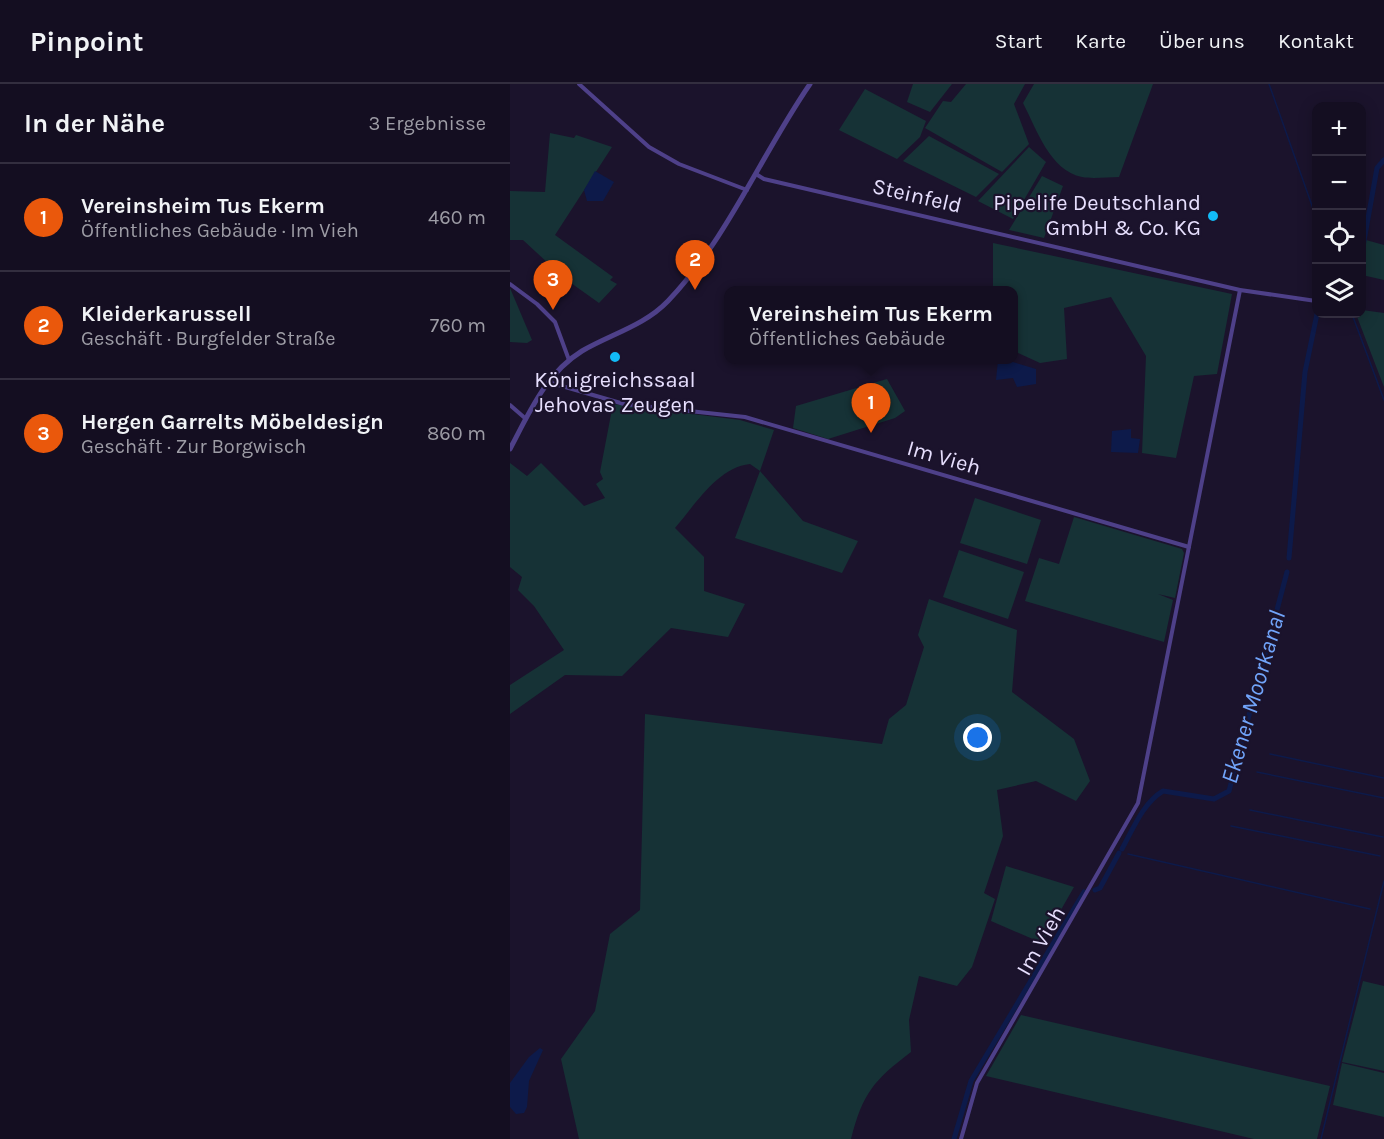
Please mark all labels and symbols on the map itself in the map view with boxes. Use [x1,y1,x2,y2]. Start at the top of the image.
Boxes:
street label: Steinfeld [870,173,964,219]
place label: Pipelife Deutschland GmbH & Co. KG [993,190,1201,241]
marker: Pipelife Deutschland GmbH & Co. KG [1206,209,1220,223]
pin: 2 [676,240,714,290]
pin: 3 [534,260,573,310]
marker: Königreichssaal Jehovas Zeugen [608,350,622,364]
place label: Königreichssaal Jehovas Zeugen [534,367,696,418]
pin: 1 [852,384,890,433]
street label: Im Vieh [904,435,984,481]
water label: Ekener Moorkanal [1215,607,1291,787]
your location [963,723,992,752]
street label: Im Vieh [1011,902,1071,980]

